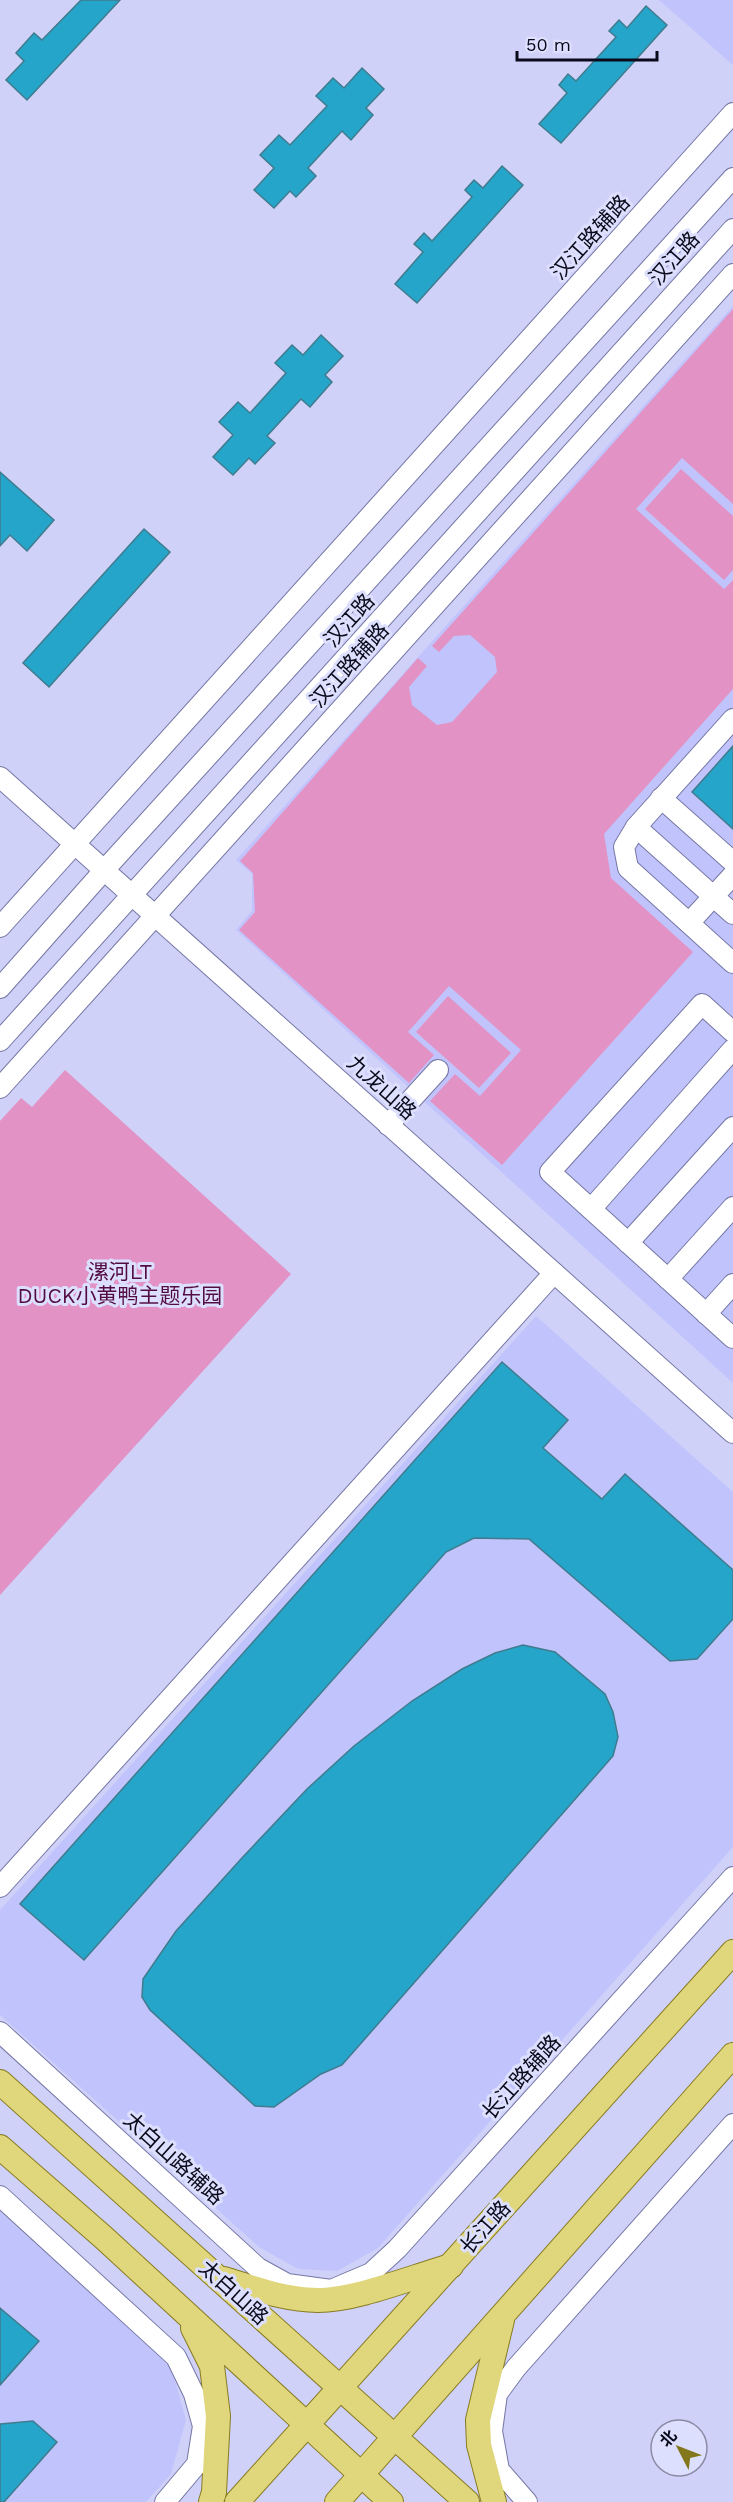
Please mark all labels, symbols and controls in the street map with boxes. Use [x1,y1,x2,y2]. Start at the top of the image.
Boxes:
scale bar [517,24,656,62]
text: 50 m [526,34,571,55]
street label: 汉江路辅路 [546,190,634,284]
street label: 汉江路 [644,226,704,290]
street label: 汉江路 [319,588,379,652]
street label: 汉江路辅路 [305,618,393,712]
street label: 九龙山路 [342,1050,422,1124]
park label: 漯河LT DUCK小黄鸭主题乐园 [17,1259,223,1308]
street label: 长江路辅路 [477,2030,565,2124]
street label: 太白山路辅路 [119,2107,229,2209]
street label: 长江路 [455,2195,515,2259]
street label: 太白山路 [194,2255,274,2329]
north arrow [649,2418,709,2478]
text: 北 [656,2426,681,2451]

